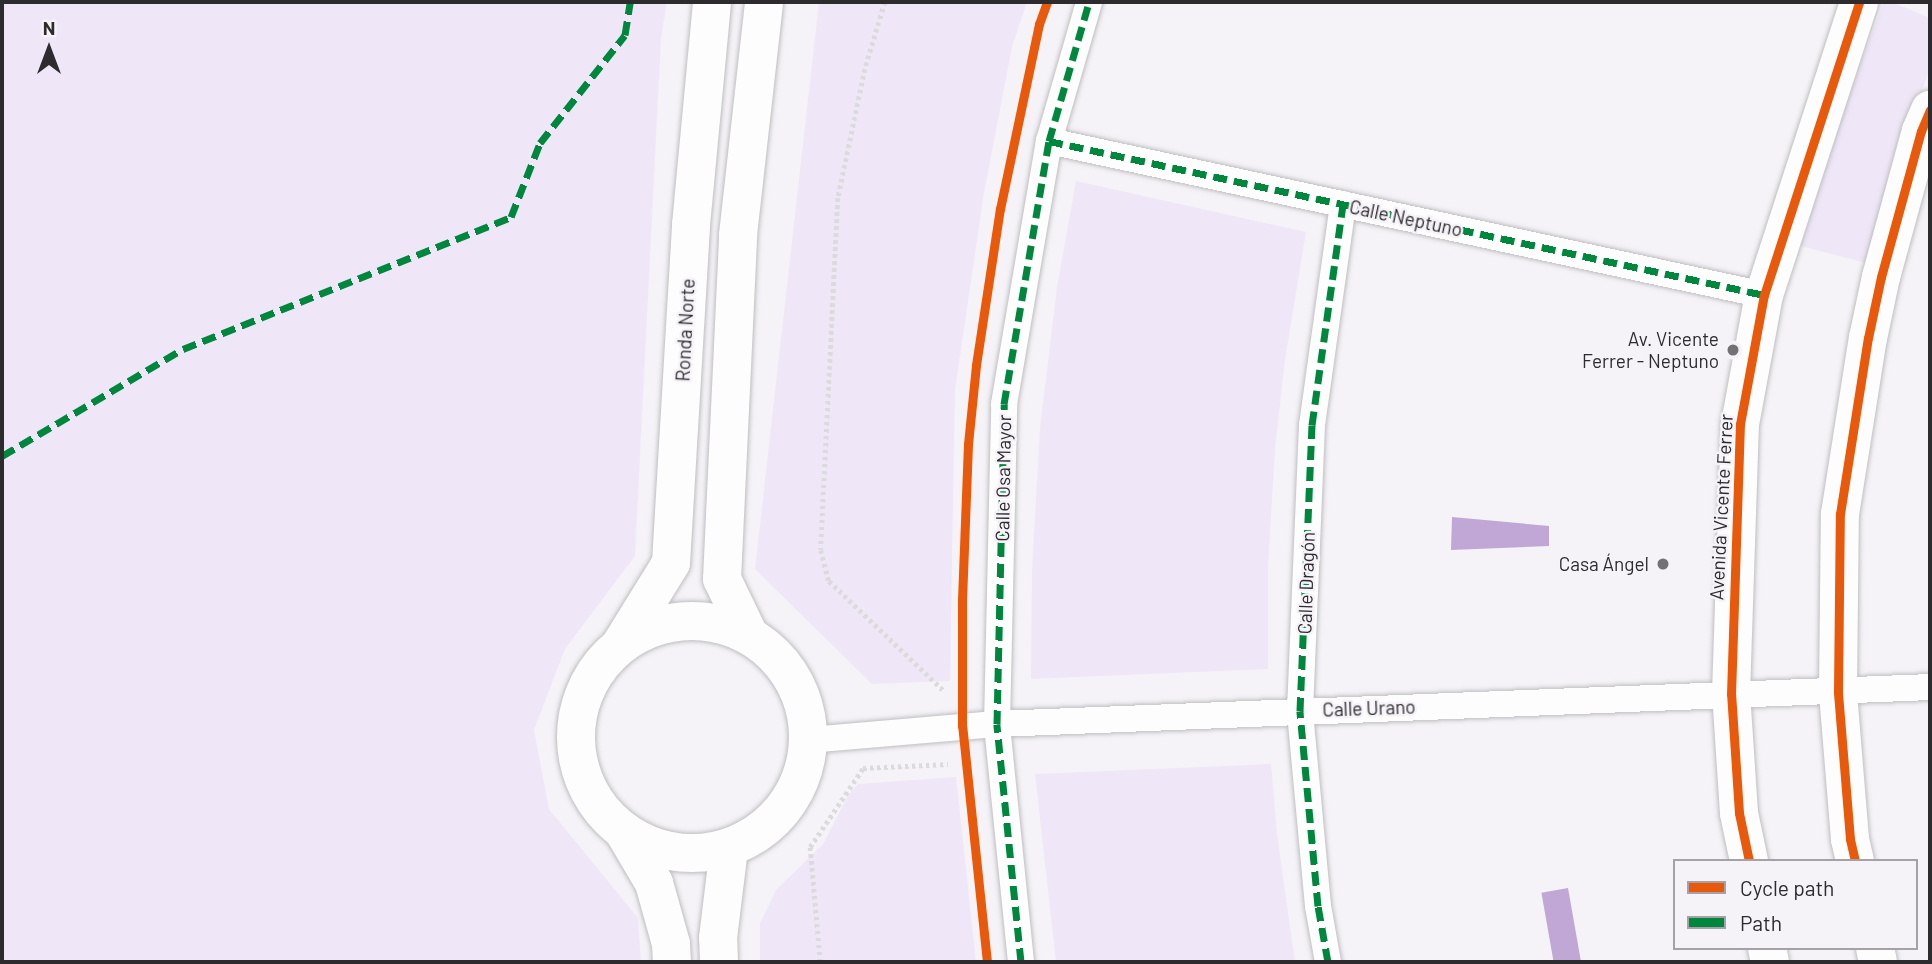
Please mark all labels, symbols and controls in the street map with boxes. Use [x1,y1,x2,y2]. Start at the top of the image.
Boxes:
north arrow [14,14,84,84]
text: N [43,16,55,39]
street label: Calle Neptuno [1347,195,1465,241]
street label: Ronda Norte [671,278,699,382]
place label: Av. Vicente Ferrer - Neptuno [1582,328,1719,372]
marker: Av. Vicente Ferrer - Neptuno [1725,342,1741,358]
street label: Avenida Vicente Ferrer [1705,413,1737,601]
street label: Calle Osa Mayor [990,414,1016,542]
street label: Calle Dragón [1293,531,1319,635]
place label: Casa Ángel [1559,553,1649,575]
marker: Casa Ángel [1655,556,1671,572]
street label: Calle Urano [1322,695,1416,721]
legend [1673,859,1918,950]
text: Cycle path [1740,875,1834,900]
text: Path [1740,910,1782,935]

